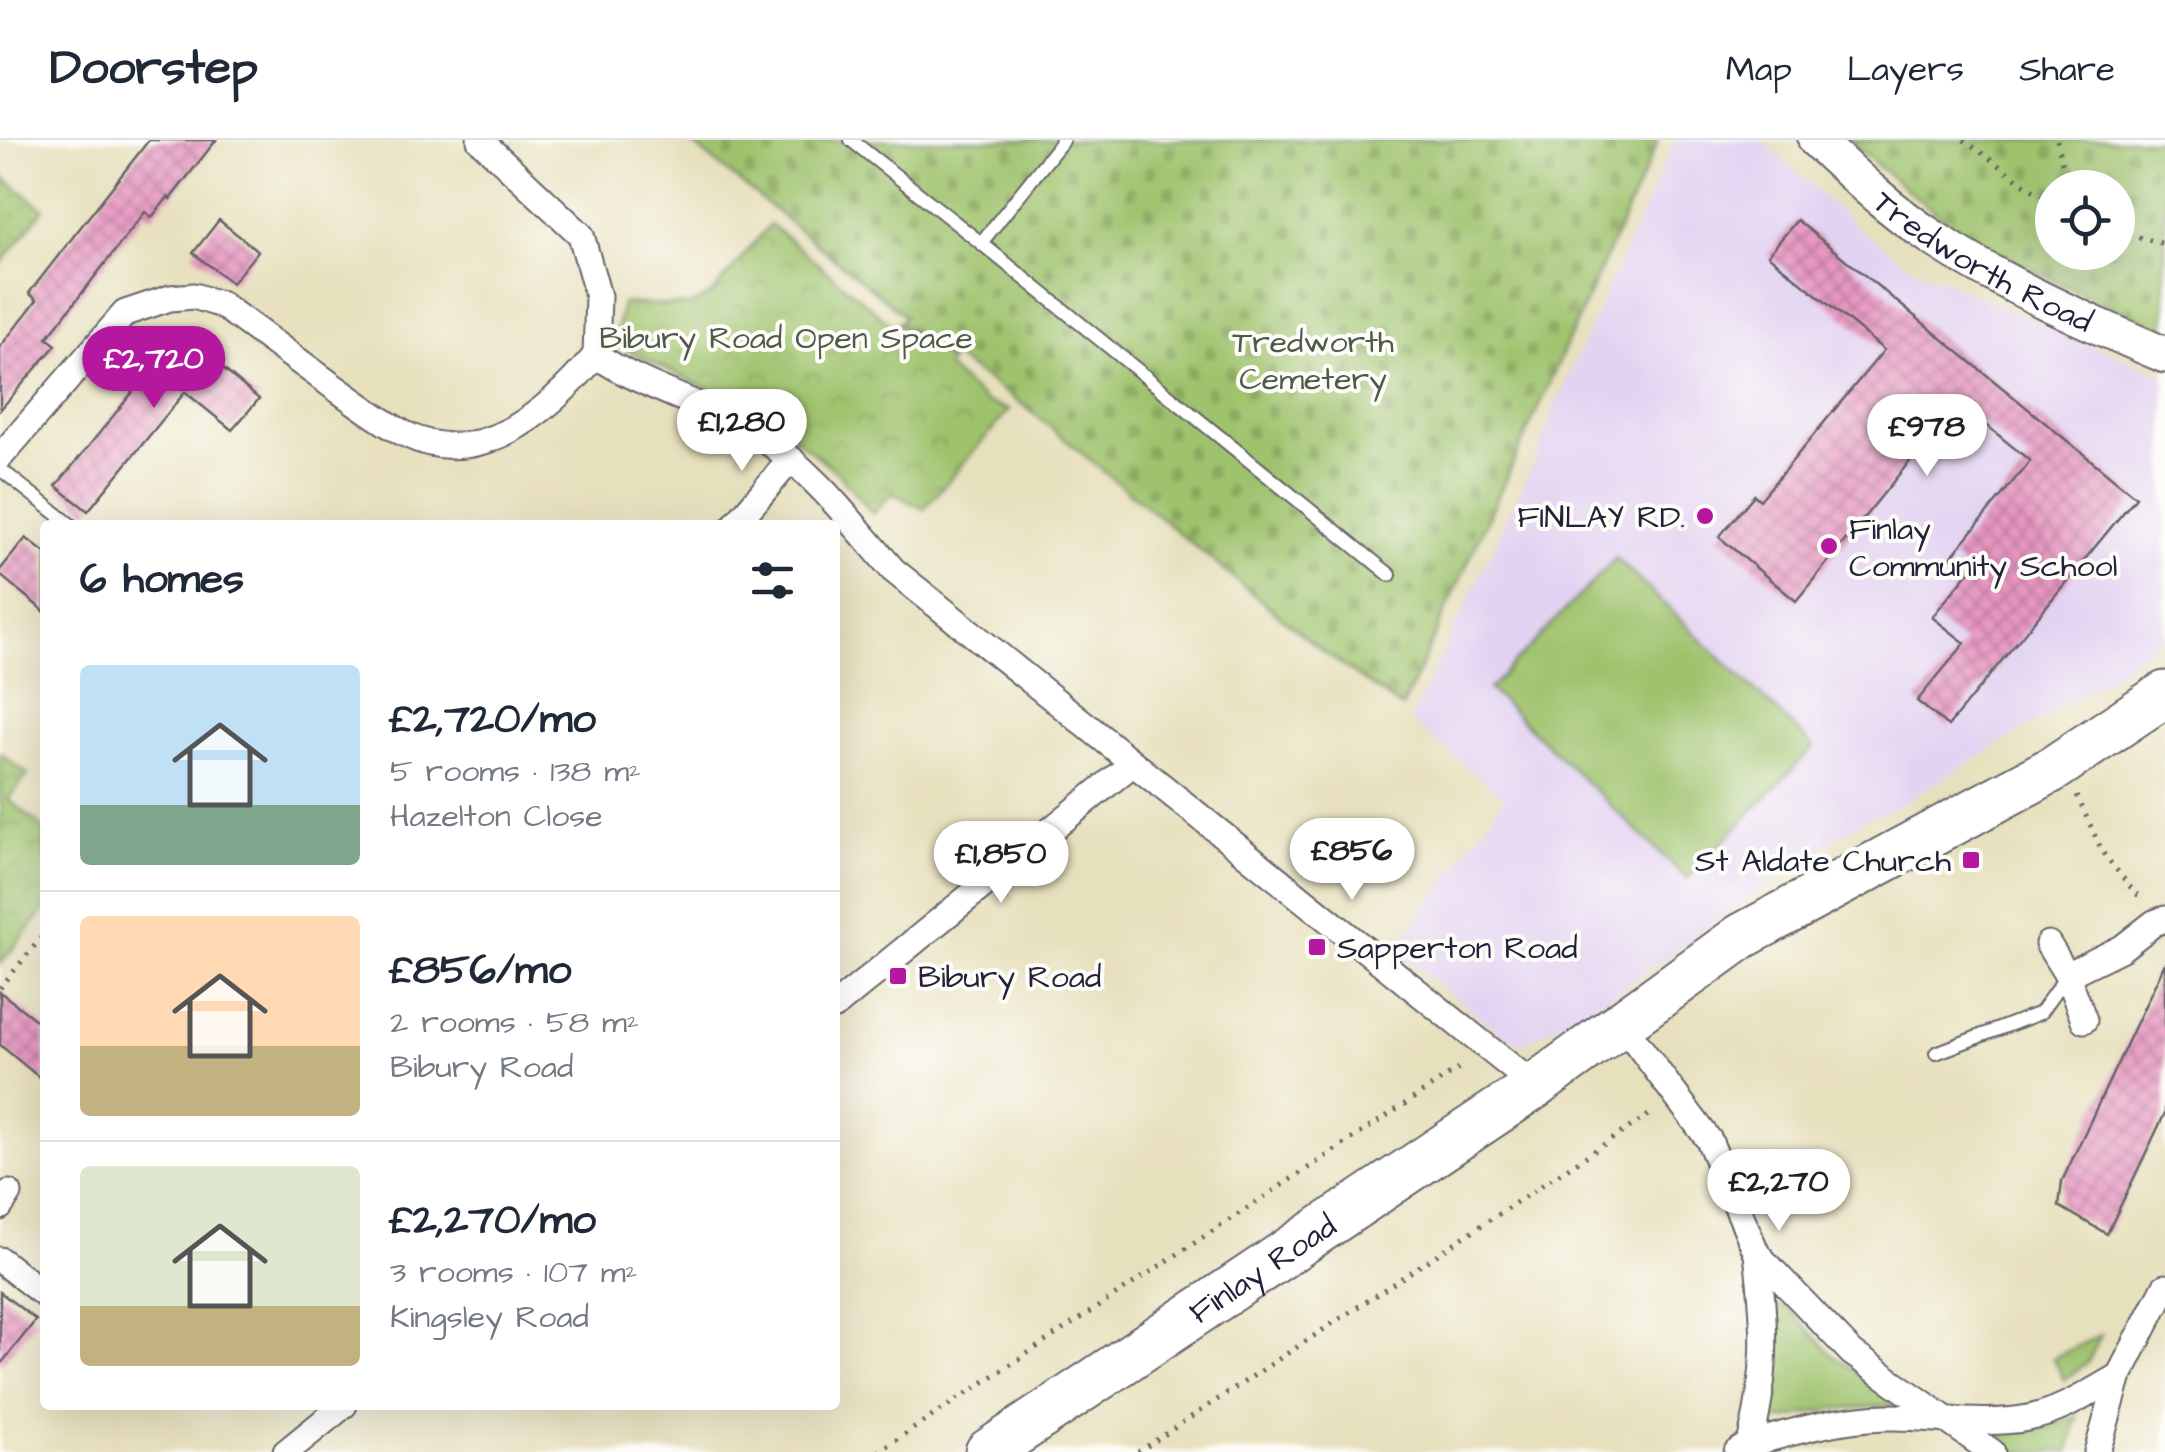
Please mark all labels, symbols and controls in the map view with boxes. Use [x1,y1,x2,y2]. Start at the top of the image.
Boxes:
text: Doorstep [50,36,258,102]
text: Map [1726,45,1792,94]
text: Layers [1847,45,1964,94]
text: Share [2019,45,2115,94]
map controls [2035,170,2135,270]
button: locate [2035,170,2135,270]
street label: Tredworth Road [1863,180,2099,344]
park label: Bibury Road Open Space [599,316,973,361]
park label: Tredworth Cemetery [1232,320,1394,402]
pin: £2,720 [73,326,235,411]
text: £2,720 [104,336,204,381]
pin: £1,280 [661,389,823,474]
pin: £978 [1868,394,1986,479]
text: £1,280 [699,399,785,444]
text: £978 [1889,404,1965,449]
place label: FINLAY RD. [1517,495,1685,540]
marker: FINLAY RD. [1694,505,1716,527]
place label: Finlay Community School [1849,507,2118,589]
marker: Finlay Community School [1818,535,1840,557]
text: 6 homes [80,551,244,609]
icon: filters [745,553,800,608]
text: £2,720/mo [390,691,596,749]
icon: home [160,705,280,825]
text: 5 rooms · 138 m² [390,749,641,794]
text: Hazelton Close [390,794,603,839]
pin: £856 [1293,818,1411,903]
pin: £1,850 [920,821,1082,906]
text: £856 [1312,828,1392,873]
text: £1,850 [956,831,1046,876]
place label: St Aldate Church [1695,839,1951,884]
marker: St Aldate Church [1960,849,1982,871]
place label: Sapperton Road [1337,926,1578,971]
marker: Sapperton Road [1306,936,1328,958]
text: £856/mo [390,942,571,1000]
place label: Bibury Road [918,955,1101,1000]
icon: home [160,956,280,1076]
marker: Bibury Road [887,965,909,987]
text: 2 rooms · 58 m² [390,1000,639,1045]
text: Bibury Road [390,1045,573,1090]
pin: £2,270 [1698,1149,1860,1234]
text: £2,270 [1729,1159,1829,1204]
text: £2,270/mo [390,1192,596,1250]
street label: Finlay Road [1181,1204,1346,1335]
icon: home [160,1206,280,1326]
text: 3 rooms · 107 m² [390,1250,638,1295]
text: Kingsley Road [390,1295,589,1340]

